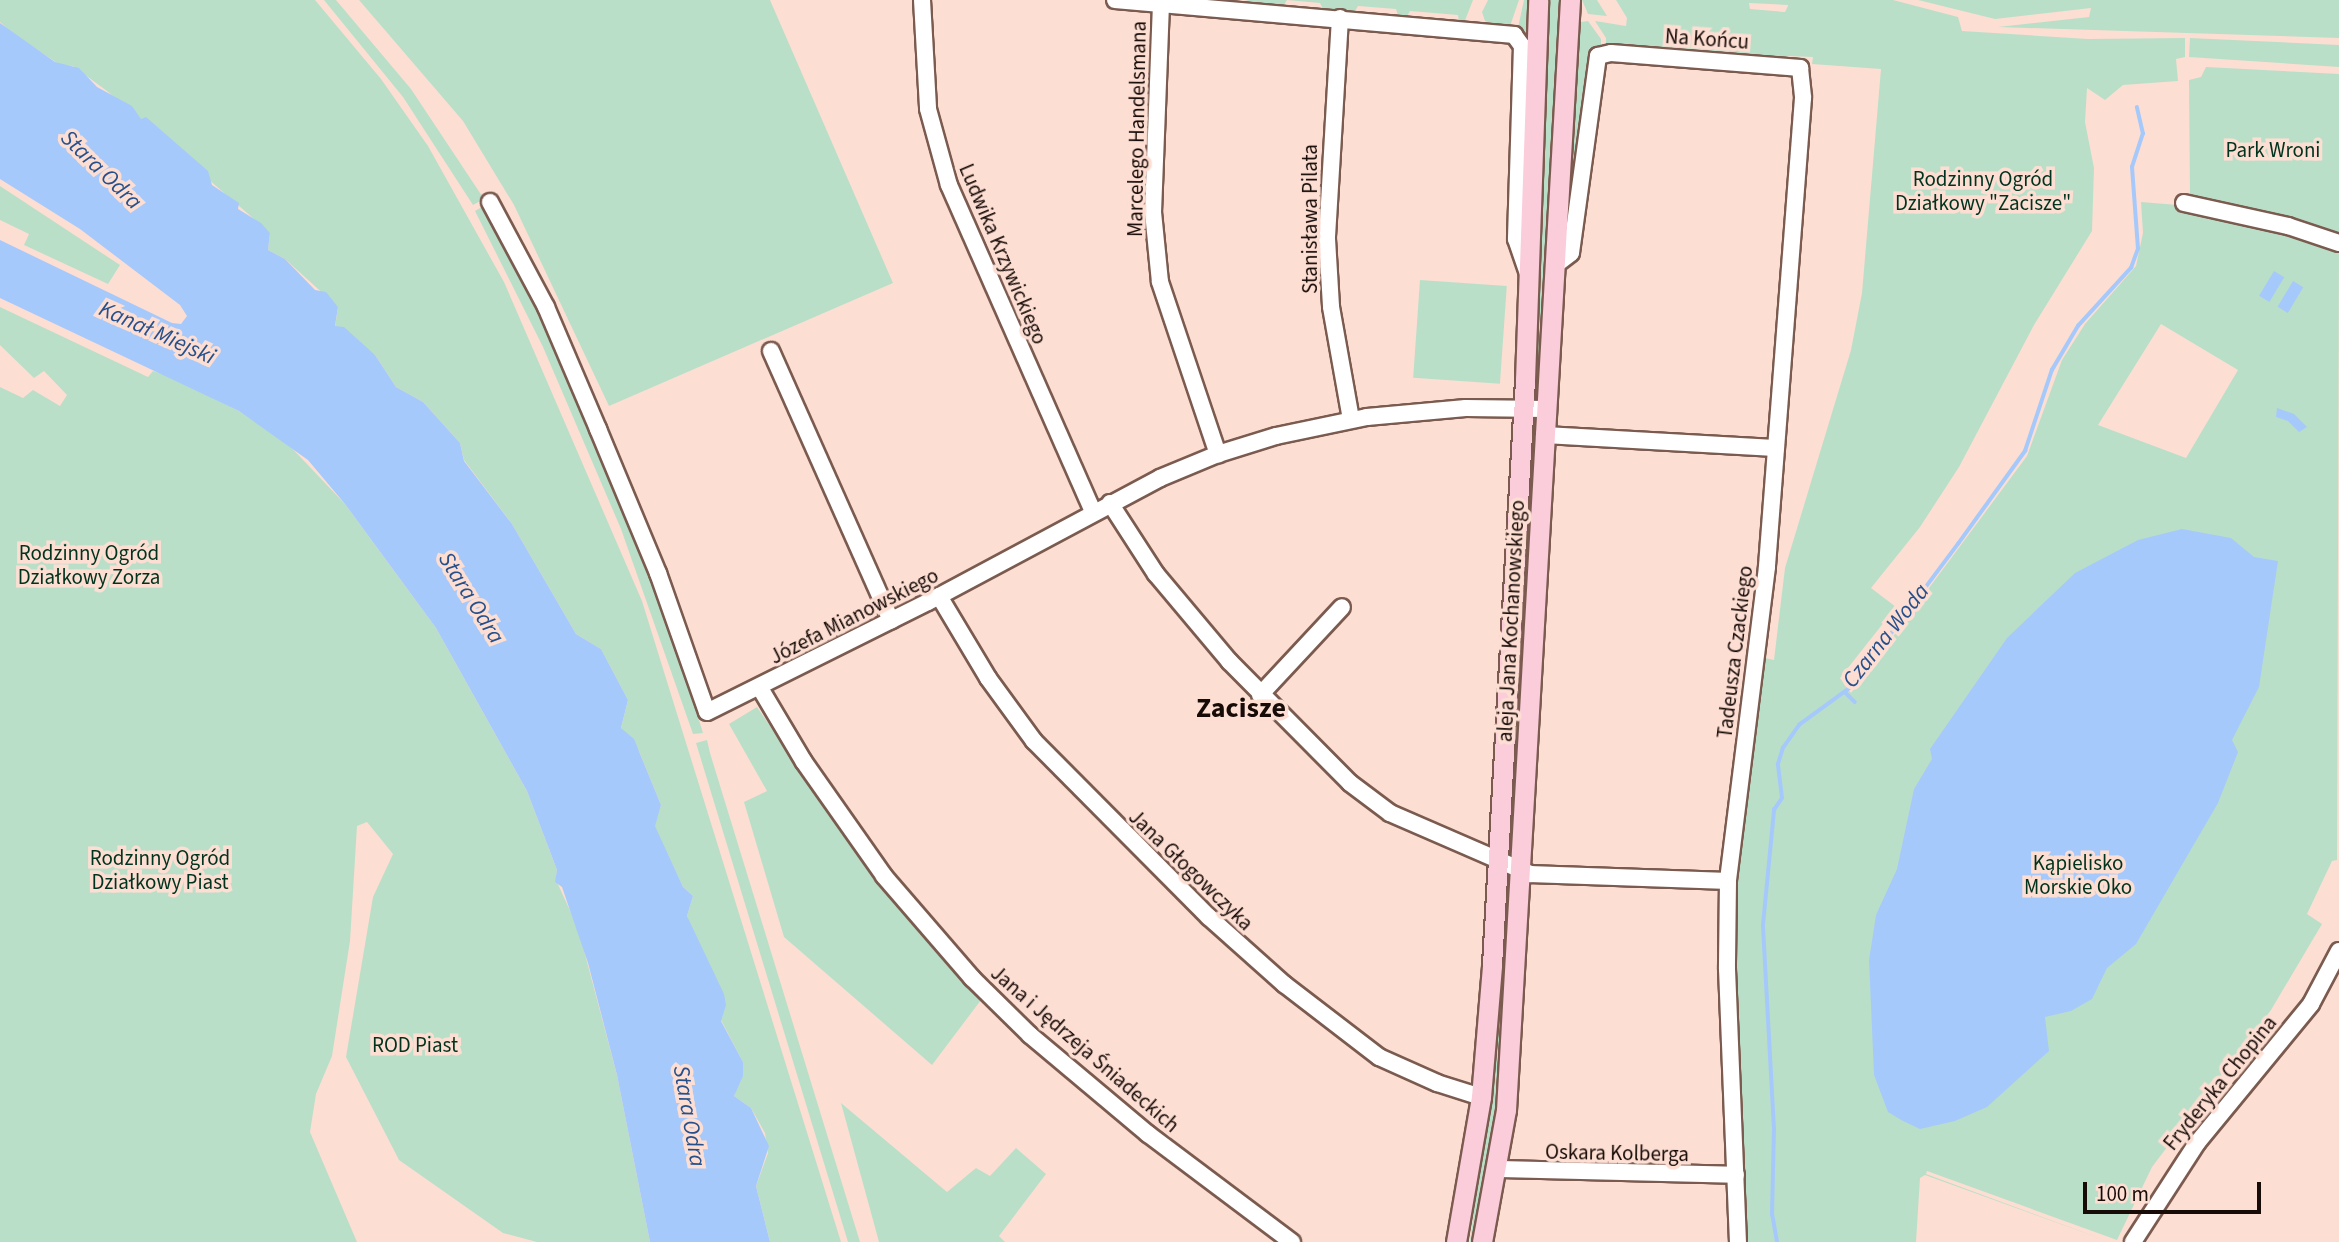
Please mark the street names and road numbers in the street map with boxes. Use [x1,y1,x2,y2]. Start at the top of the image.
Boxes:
street label: Marcelego Handelsmana [1123,21,1151,237]
street label: Na Końcu [1664,23,1750,55]
street label: Stanisława Pilata [1297,144,1323,294]
street label: Ludwika Krzywickiego [954,160,1052,348]
street label: aleja Jana Kochanowskiego [1492,499,1530,743]
street label: Józefa Mianowskiego [765,563,943,669]
street label: Tadeusza Czackiego [1712,564,1758,740]
street label: Jana Głogowczyka [1124,804,1258,936]
street label: Jana i Jędrzeja Śniadeckich [986,960,1184,1138]
street label: Fryderyka Chopina [2158,1011,2282,1155]
street label: Oskara Kolberga [1545,1139,1689,1167]

